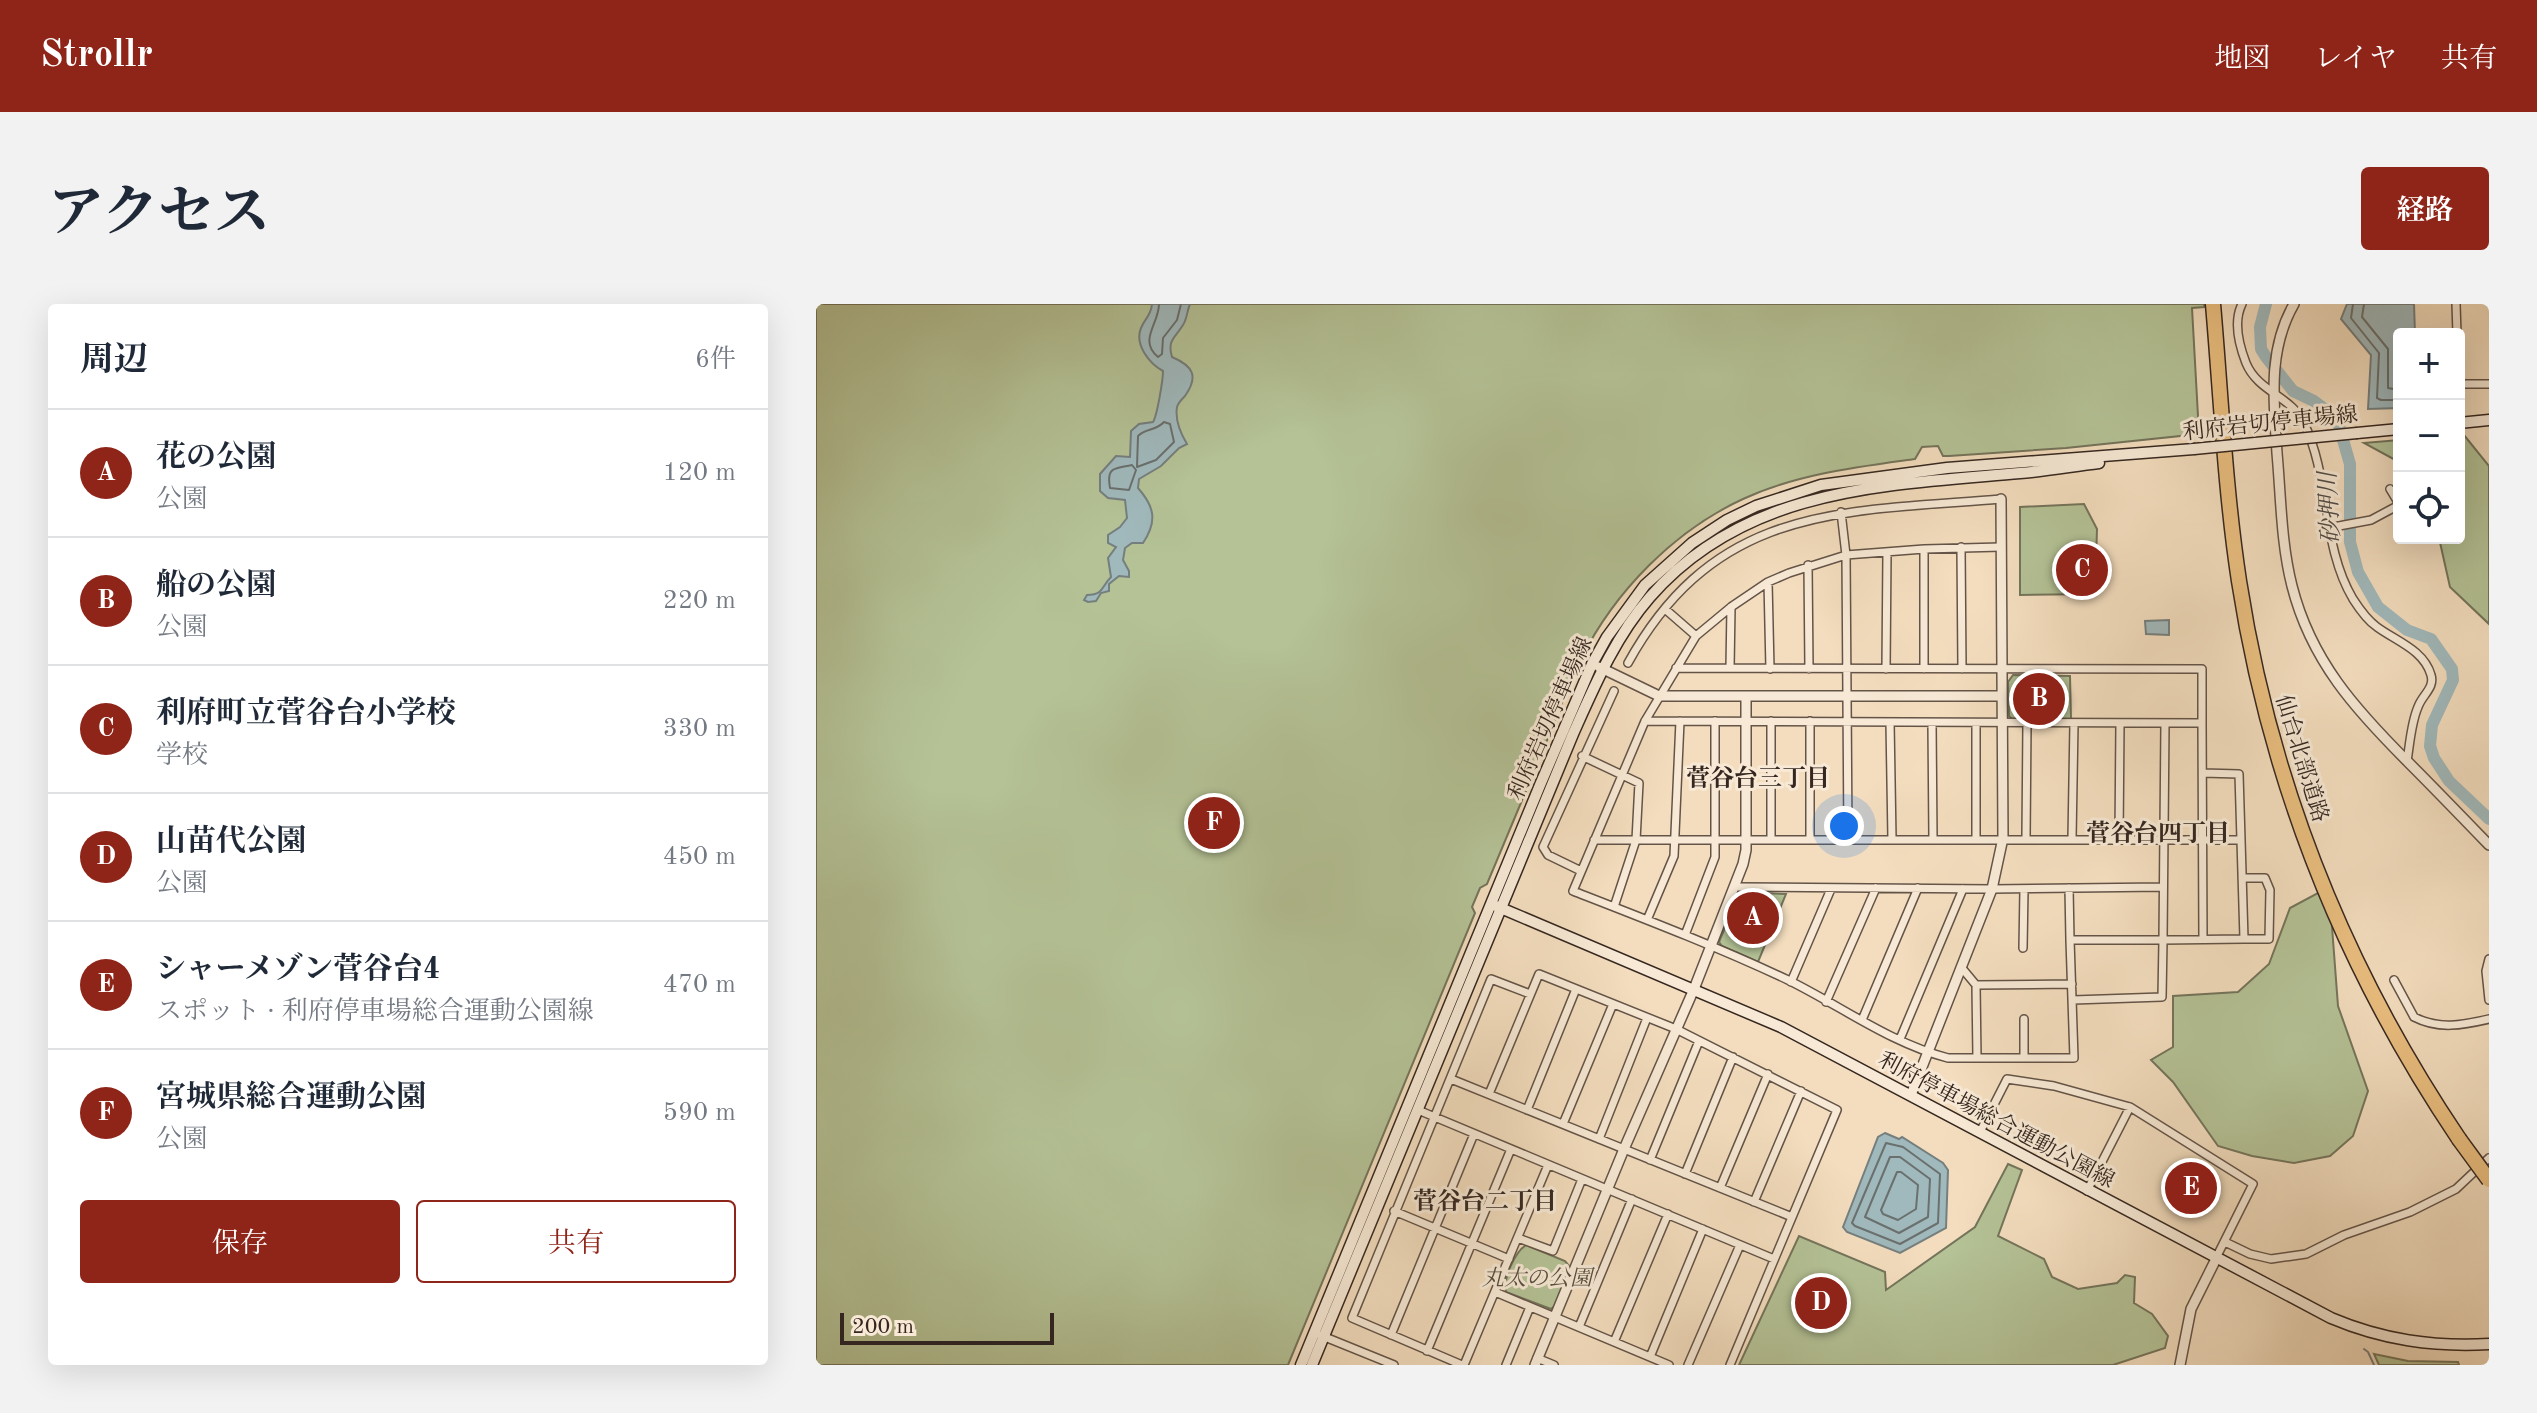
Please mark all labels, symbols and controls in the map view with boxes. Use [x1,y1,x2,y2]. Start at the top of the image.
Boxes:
text: Strollr [40,37,153,75]
text: 地図 [2214,46,2270,74]
text: レイヤ [2314,46,2397,74]
text: 共有 [2441,46,2497,74]
button: 経路 [2361,167,2489,250]
text: アクセス [48,187,270,243]
map controls [2393,328,2465,544]
button: + [2393,328,2465,400]
text: 周辺 [80,344,148,378]
text: 6件 [695,347,736,373]
button: − [2393,400,2465,472]
street label: 利府岩切停車場線 [2181,402,2359,444]
text: 花の公園 [156,443,276,473]
text: A [96,460,116,486]
text: 120 m [663,460,736,486]
water label: 砂押川 [2314,468,2345,545]
button: locate [2393,472,2465,544]
text: 公園 [156,487,208,513]
pin: C [2056,540,2108,600]
text: 船の公園 [156,571,276,601]
text: B [97,588,115,614]
text: 220 m [663,588,736,614]
text: 公園 [156,615,208,641]
street label: 利府岩切停車場線 [1503,633,1597,804]
pin: B [2013,669,2065,729]
street label: 仙台北部道路 [2271,692,2333,825]
text: 利府町立菅谷台小学校 [156,699,456,729]
text: C [97,716,115,742]
text: 330 m [663,716,736,742]
text: 学校 [156,743,208,769]
district label: 菅谷台三丁目 [1686,765,1830,792]
pin: F [1188,793,1240,853]
your location [1824,806,1864,846]
district label: 菅谷台四丁目 [2086,820,2230,847]
text: 山苗代公園 [156,827,306,857]
text: D [96,844,116,870]
text: 450 m [663,844,736,870]
text: 公園 [156,871,208,897]
pin: A [1727,888,1779,948]
text: シャーメゾン菅谷台4 [156,955,440,985]
text: E [97,972,115,998]
text: 470 m [663,972,736,998]
text: スポット · 利府停車場総合運動公園線 [156,999,594,1025]
street label: 利府停車場総合運動公園線 [1874,1047,2119,1192]
text: 宮城県総合運動公園 [156,1083,426,1113]
text: F [97,1100,115,1126]
text: 590 m [663,1100,736,1126]
text: 公園 [156,1127,208,1153]
pin: E [2165,1158,2217,1218]
district label: 菅谷台二丁目 [1413,1188,1557,1215]
button: 保存 [80,1200,400,1283]
button: 共有 [416,1200,736,1283]
park label: 丸太の公園 [1482,1266,1595,1290]
pin: D [1795,1273,1847,1333]
scale bar [840,1309,1054,1345]
text: 200 m [852,1316,914,1338]

